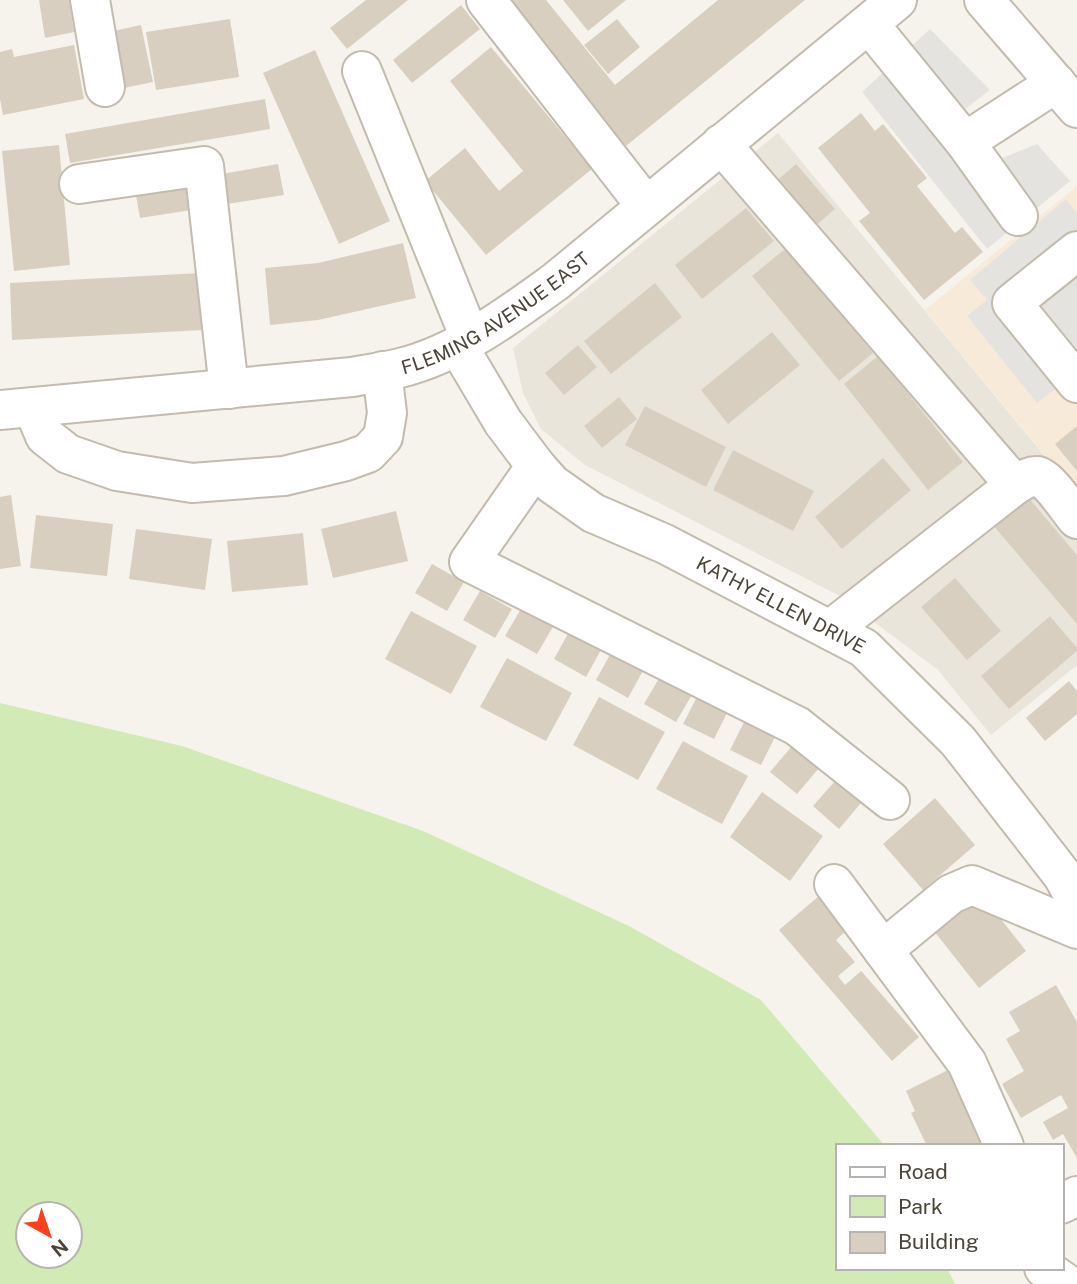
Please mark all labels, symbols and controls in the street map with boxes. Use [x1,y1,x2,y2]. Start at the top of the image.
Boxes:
street label: FLEMING AVENUE EAST [399,247,594,378]
street label: KATHY ELLEN DRIVE [693,551,869,658]
legend [836,1144,1063,1270]
text: Road [898,1159,948,1184]
text: Park [898,1194,943,1219]
north arrow [14,1200,84,1270]
text: Building [898,1229,979,1254]
text: N [47,1235,73,1261]

